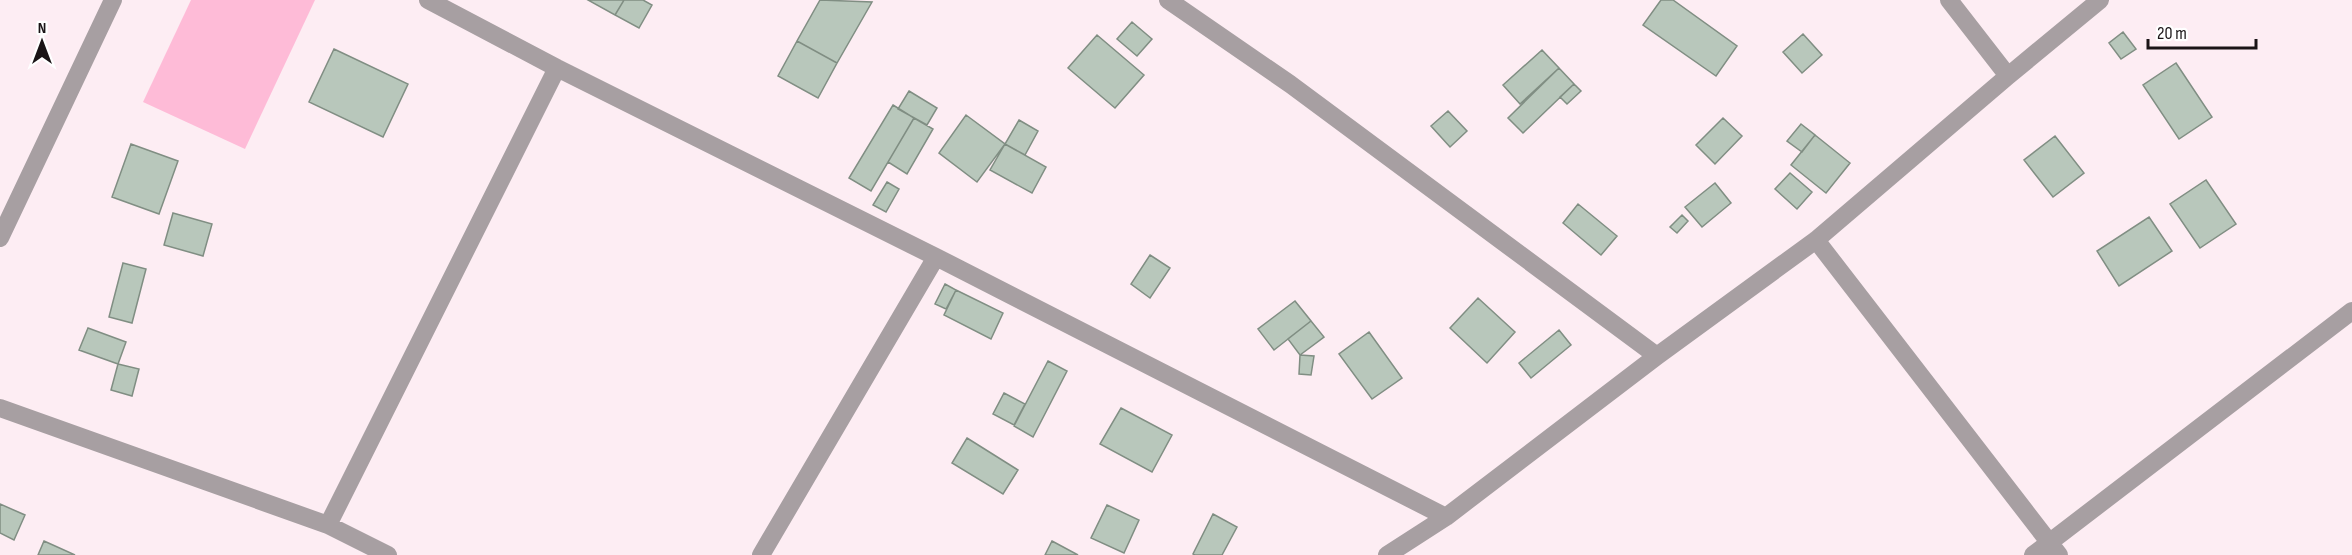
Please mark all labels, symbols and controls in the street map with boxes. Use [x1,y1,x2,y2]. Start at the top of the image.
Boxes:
north arrow [12,12,72,72]
scale bar [2148,12,2256,50]
text: N [38,19,46,38]
text: 20 m [2157,23,2187,44]

